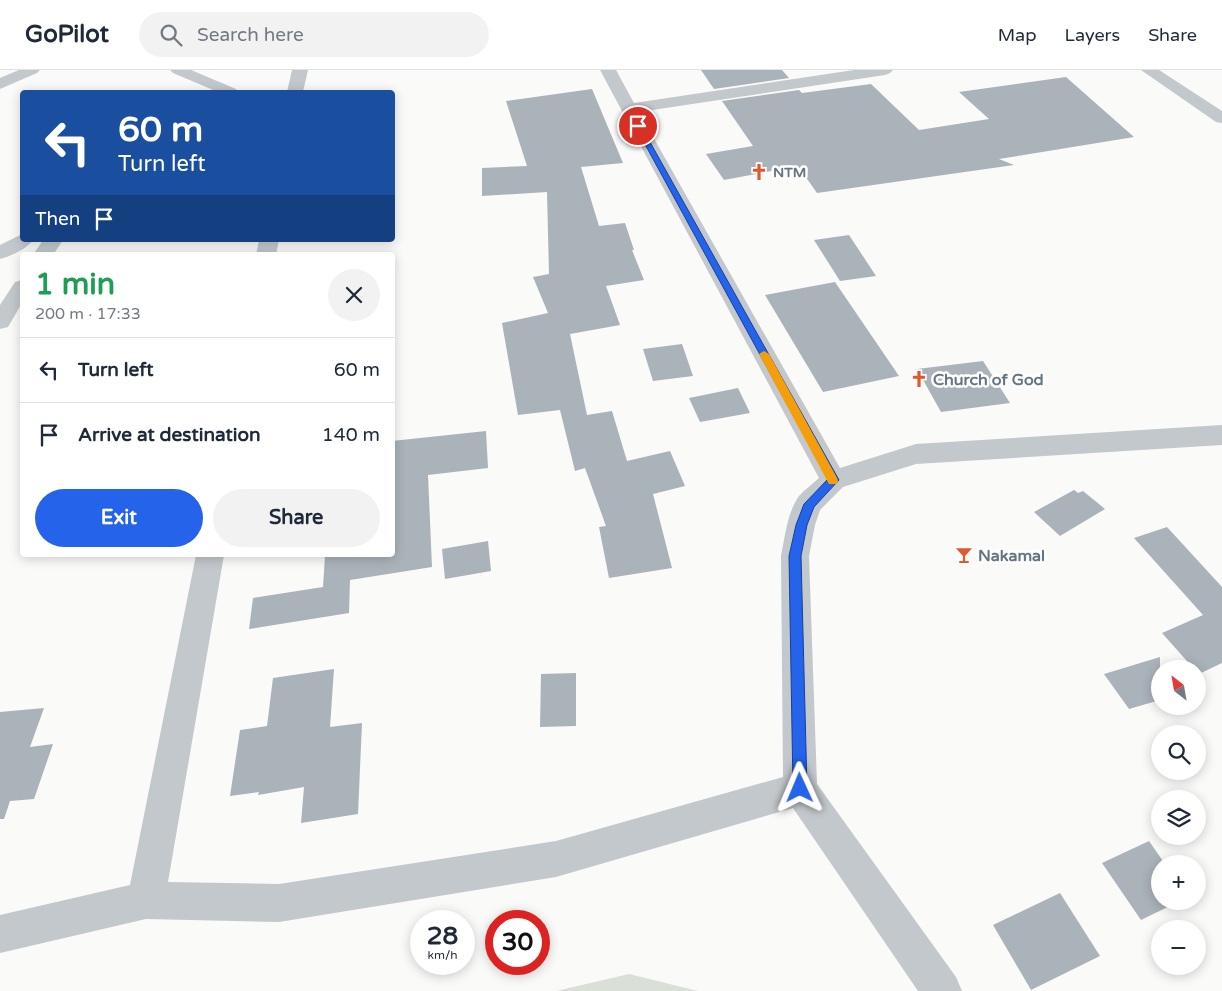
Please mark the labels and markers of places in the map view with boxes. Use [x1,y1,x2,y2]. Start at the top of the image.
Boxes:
pin [617,105,659,147]
church icon: NTM [749,162,769,182]
place label: NTM [773,164,806,181]
church icon: Church of God [909,369,929,389]
place label: Church of God [933,370,1044,390]
bar icon: Nakamal [954,545,974,565]
place label: Nakamal [978,546,1045,566]

